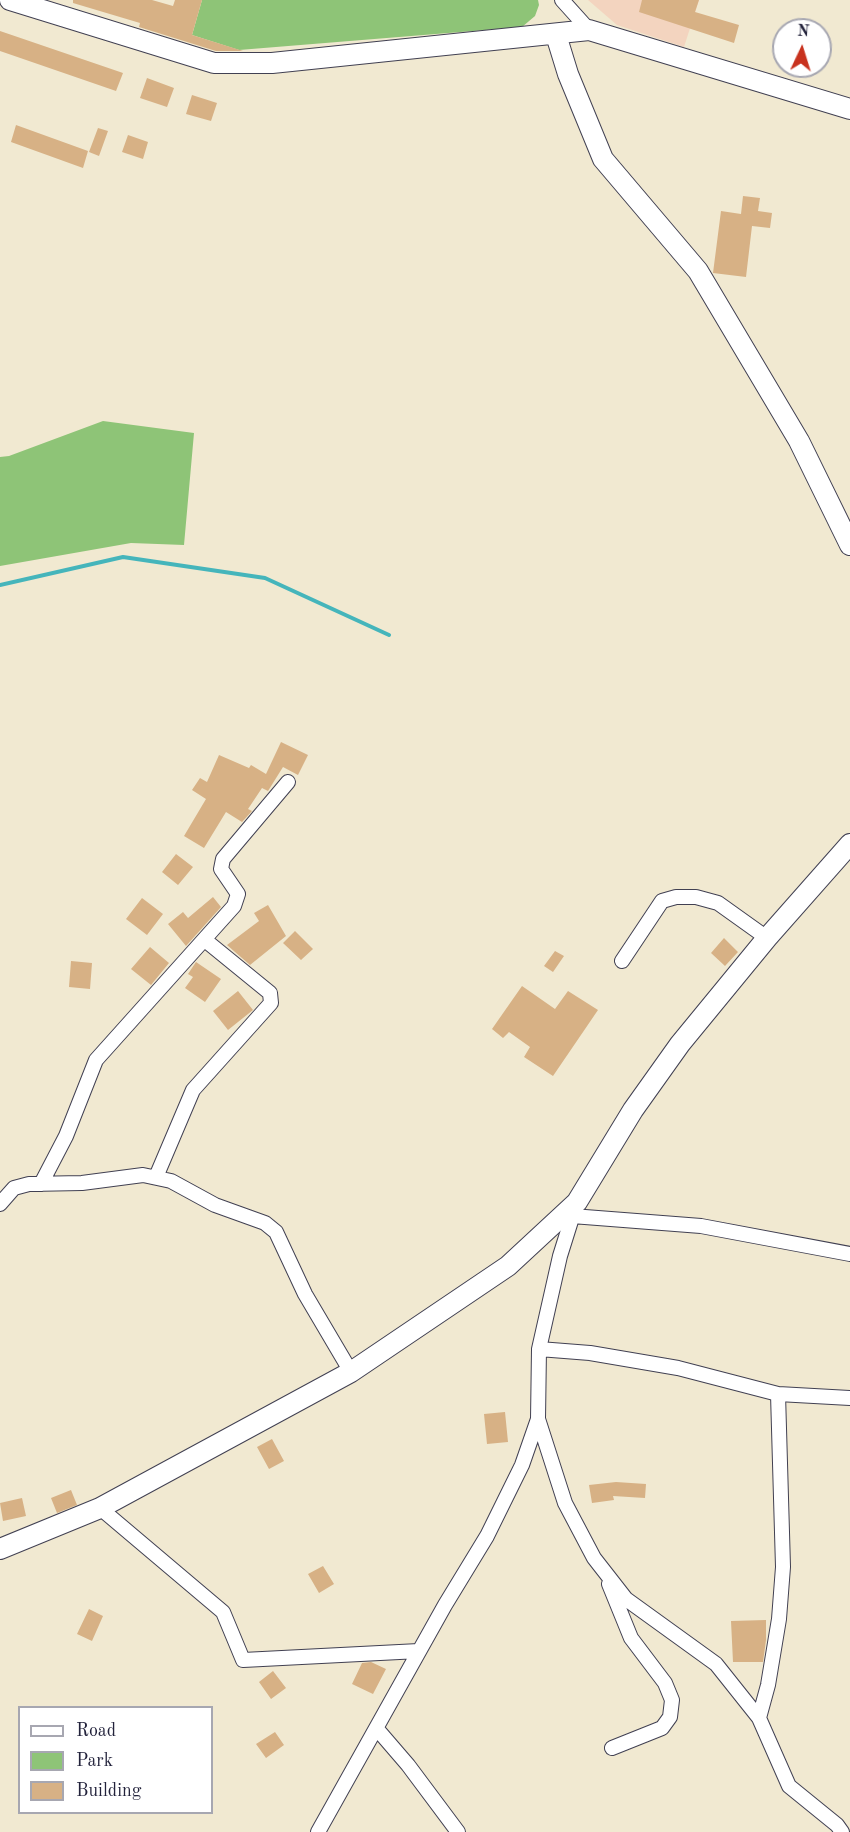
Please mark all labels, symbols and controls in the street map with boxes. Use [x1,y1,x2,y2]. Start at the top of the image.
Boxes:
north arrow [772,18,832,78]
text: N [796,24,810,40]
legend [18,1706,213,1814]
text: Road [76,1722,116,1740]
text: Park [76,1752,113,1770]
text: Building [76,1782,141,1800]

